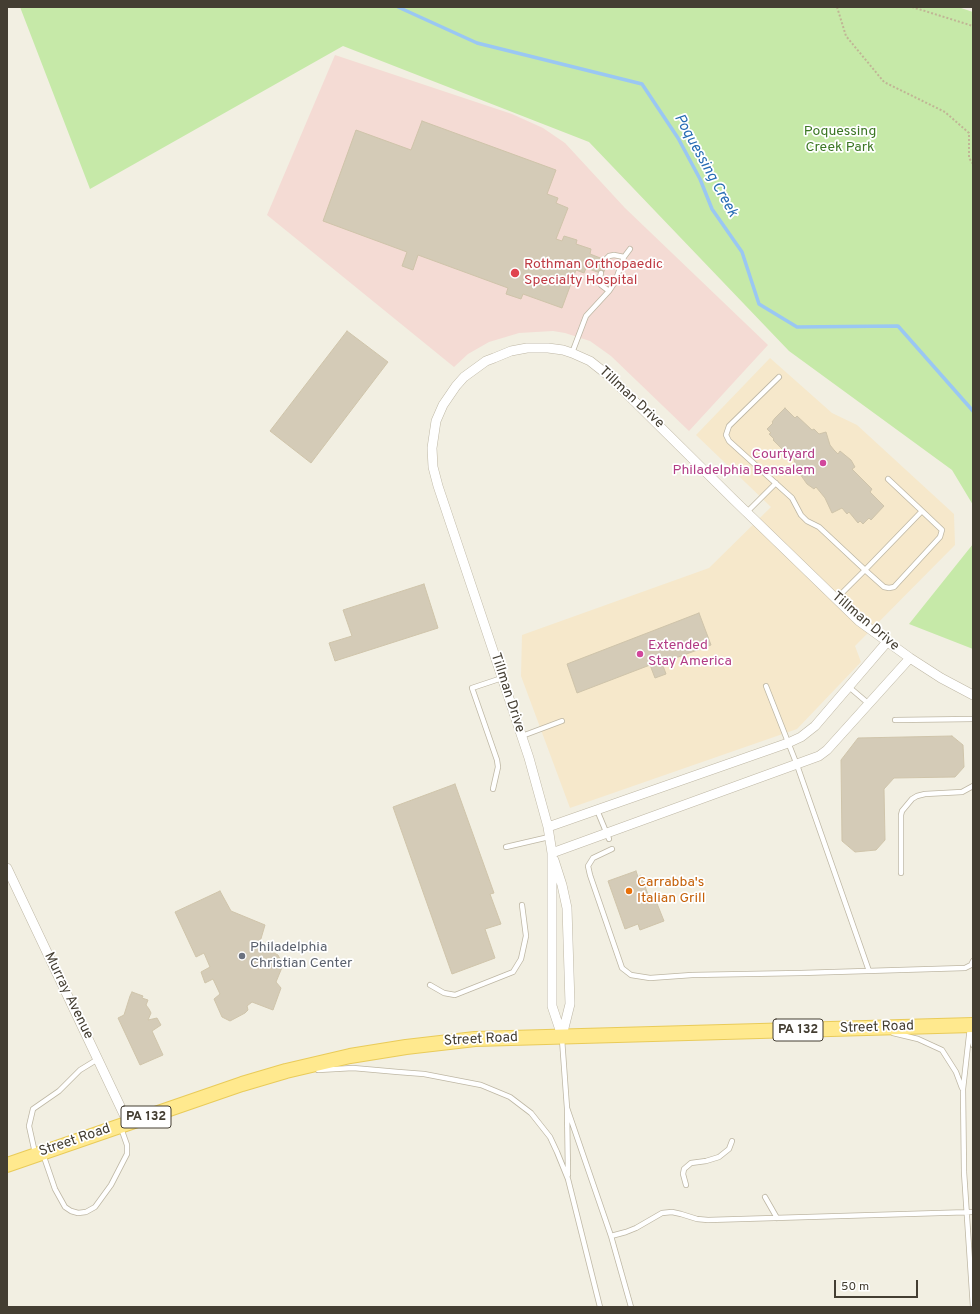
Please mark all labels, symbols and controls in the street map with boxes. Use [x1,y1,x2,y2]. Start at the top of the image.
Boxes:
water label: Poquessing Creek [669,111,741,221]
park label: Poquessing Creek Park [804,124,876,156]
place label: Rothman Orthopaedic Specialty Hospital [524,257,663,290]
marker: Rothman Orthopaedic Specialty Hospital [509,267,521,279]
street label: Tillman Drive [595,364,667,432]
place label: Courtyard Philadelphia Bensalem [673,447,815,480]
marker: Courtyard Philadelphia Bensalem [818,458,828,468]
street label: Tillman Drive [828,589,902,655]
place label: Extended Stay America [648,638,732,670]
marker: Extended Stay America [635,649,645,659]
street label: Tillman Drive [486,651,528,735]
place label: Carrabba's Italian Grill [637,875,705,908]
marker: Carrabba's Italian Grill [624,886,634,896]
place label: Philadelphia Christian Center [250,940,353,972]
street label: Murray Avenue [40,950,96,1042]
marker: Philadelphia Christian Center [237,951,247,961]
street label: Street Road [840,1018,914,1038]
road number: PA 132 [773,1019,823,1041]
street label: Street Road [443,1030,519,1050]
road number: PA 132 [121,1106,171,1128]
street label: Street Road [37,1121,113,1161]
scale bar [836,1272,920,1298]
text: 50 m [841,1279,869,1295]

